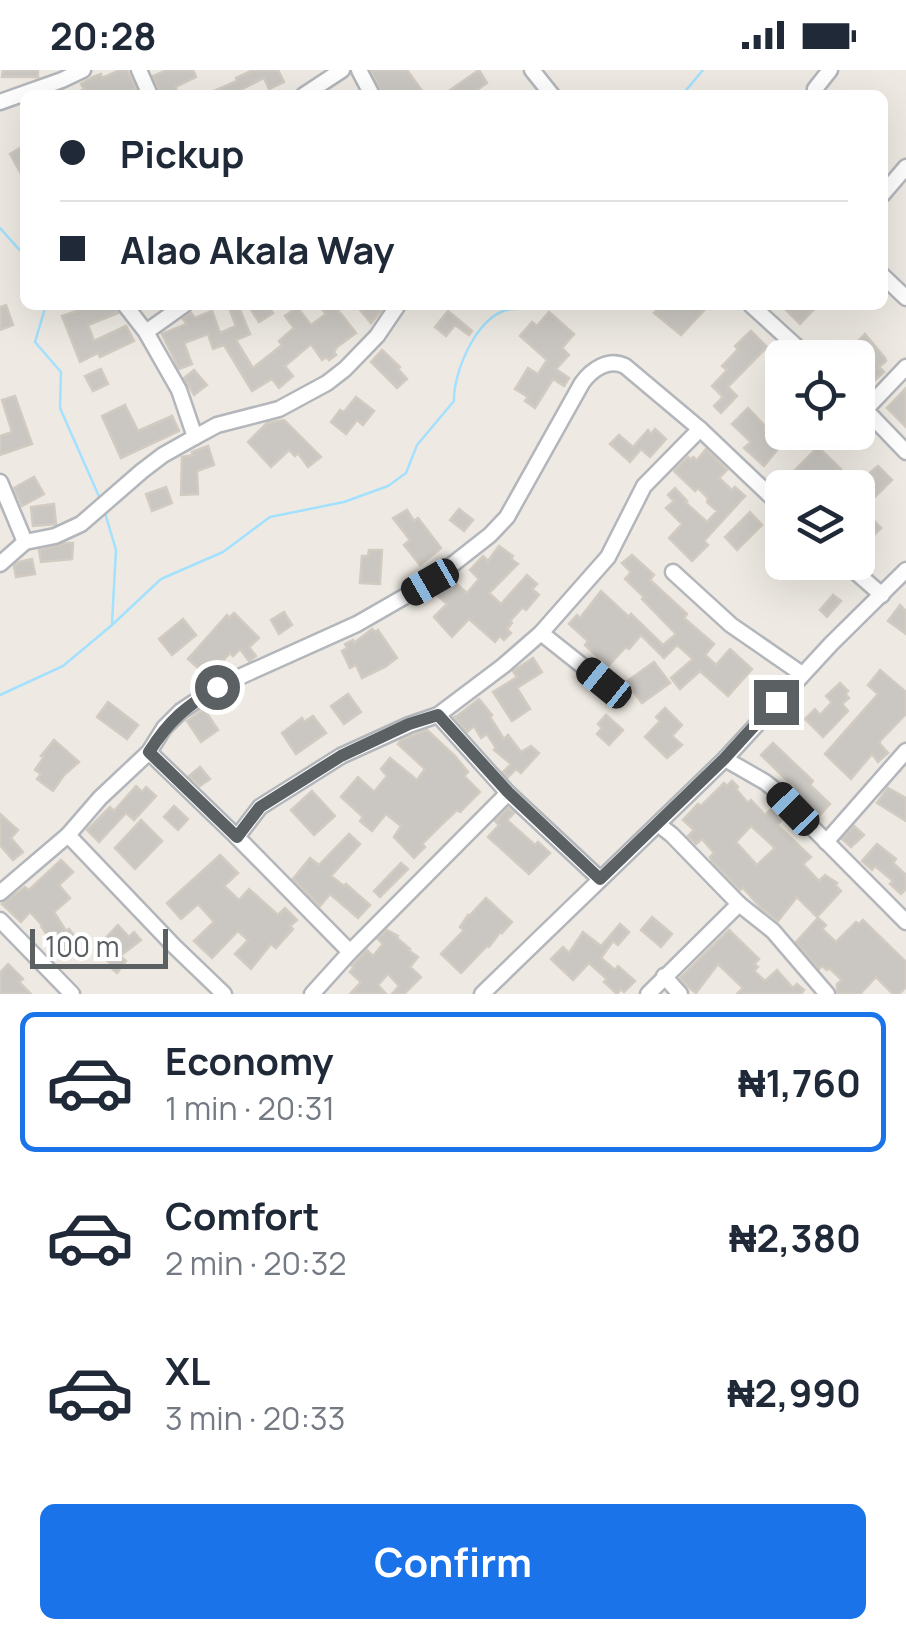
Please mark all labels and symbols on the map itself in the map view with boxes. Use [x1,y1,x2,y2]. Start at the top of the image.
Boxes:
car [397,554,463,610]
car [571,652,637,714]
route start [195,665,240,710]
route end [754,680,799,725]
car [761,777,825,841]
scale bar [30,924,168,968]

